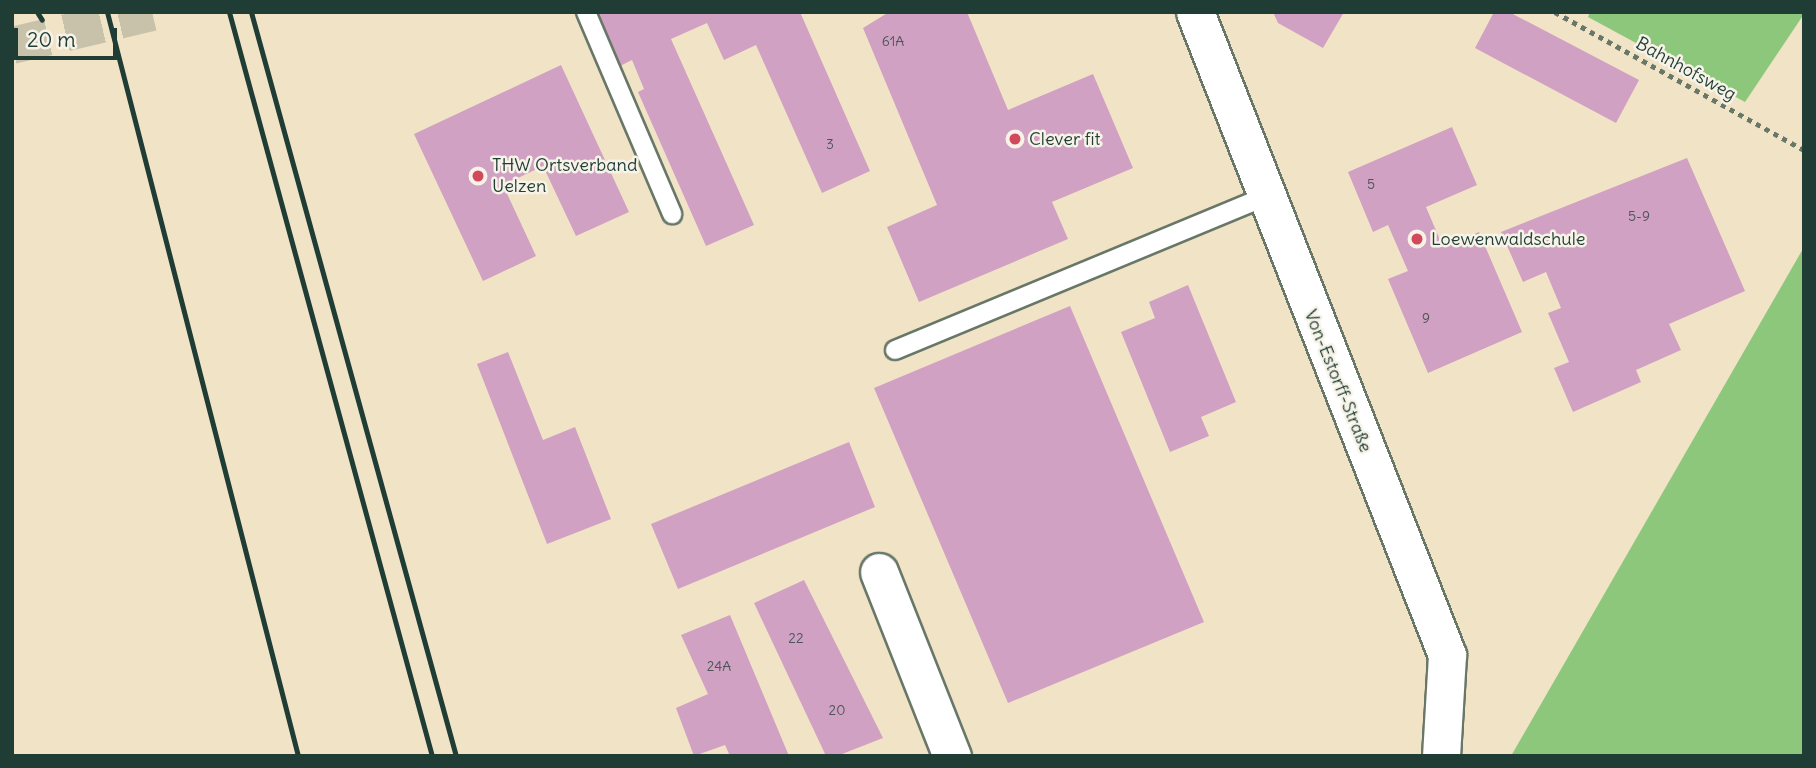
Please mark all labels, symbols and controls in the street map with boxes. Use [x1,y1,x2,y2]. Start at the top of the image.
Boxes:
scale bar [18,14,121,58]
text: 20 m [27,26,76,53]
house number: 61A [882,33,904,49]
street label: Bahnhofsweg [1632,33,1740,105]
place label: Clever fit [1029,128,1101,150]
marker: Clever fit [1007,131,1023,147]
house number: 3 [826,136,834,152]
place label: THW Ortsverband Uelzen [492,155,638,198]
marker: THW Ortsverband Uelzen [470,168,486,184]
house number: 5 [1367,176,1375,192]
house number: 5-9 [1628,208,1650,224]
place label: Loewenwaldschule [1431,228,1585,250]
marker: Loewenwaldschule [1409,231,1425,247]
street label: Von-Estorff-Straße [1300,306,1376,456]
house number: 9 [1422,310,1430,326]
house number: 22 [788,630,804,646]
house number: 24A [707,658,731,674]
house number: 20 [829,702,845,718]

